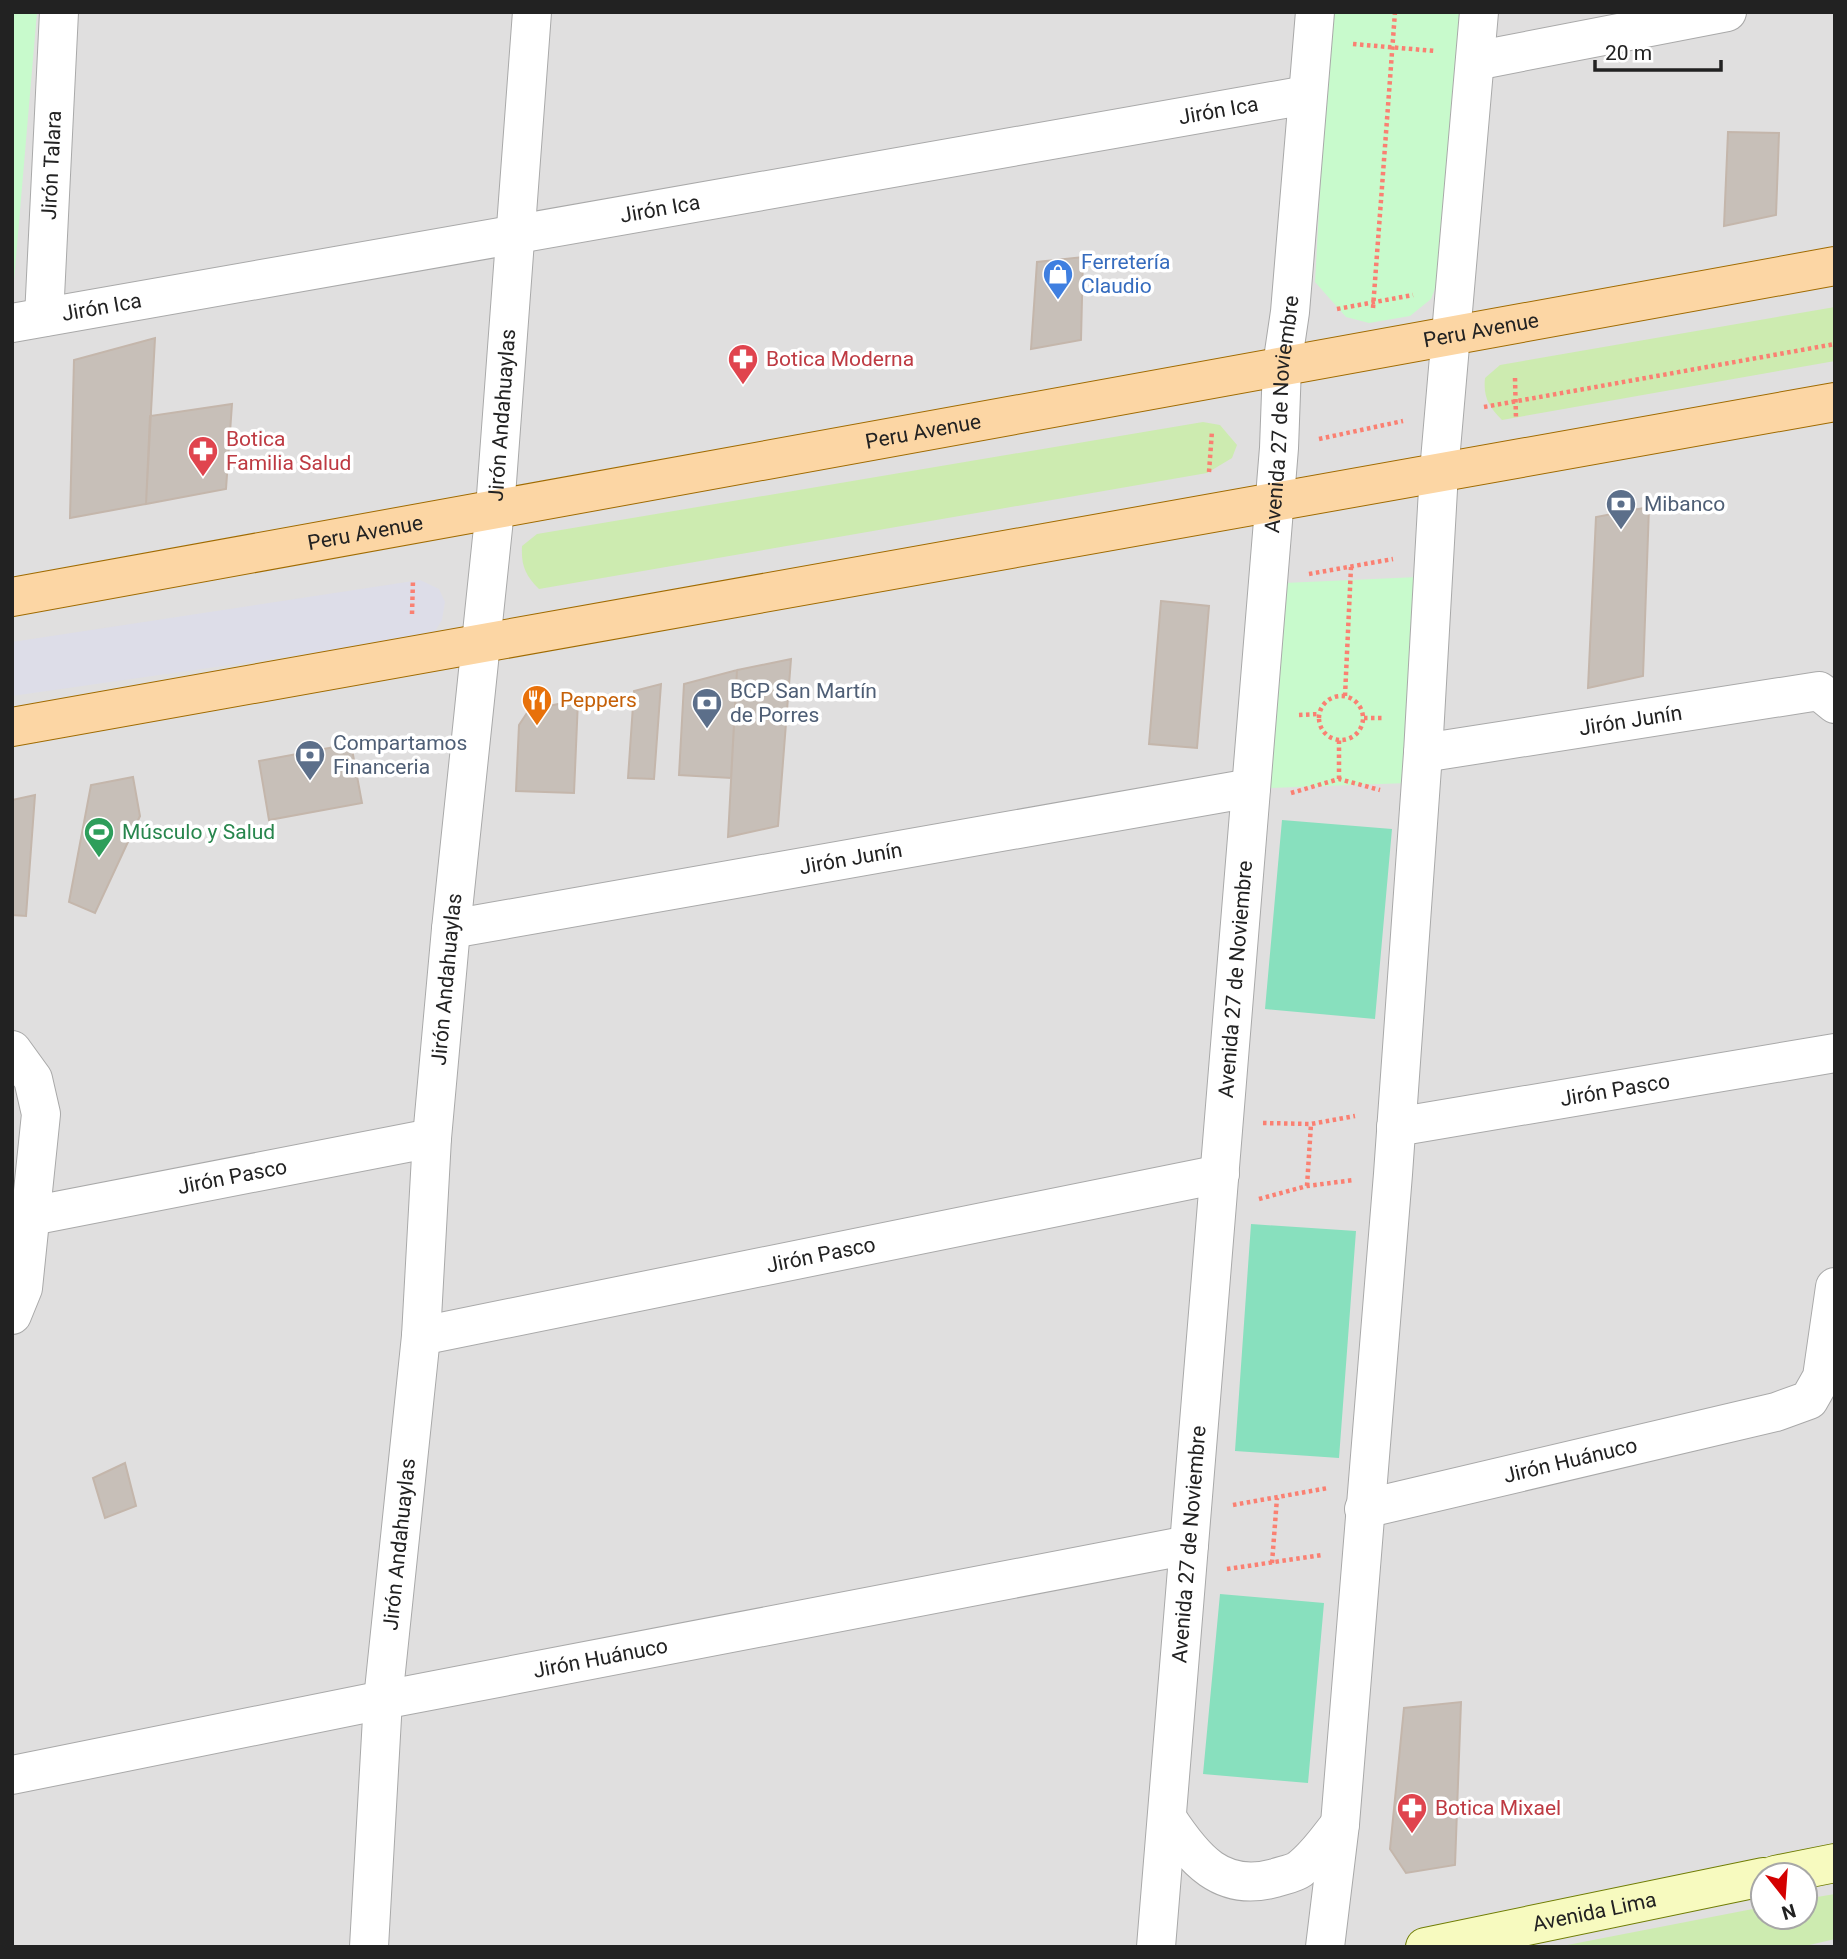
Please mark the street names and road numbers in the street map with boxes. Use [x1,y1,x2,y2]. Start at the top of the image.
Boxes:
street label: Jirón Ica [1177,92,1260,129]
street label: Jirón Talara [37,110,66,220]
street label: Jirón Ica [618,190,702,228]
street label: Jirón Ica [60,288,143,326]
street label: Avenida 27 de Noviembre [1260,295,1303,534]
street label: Peru Avenue [1421,308,1541,353]
street label: Jirón Andahuaylas [484,328,520,502]
street label: Peru Avenue [863,409,983,454]
street label: Peru Avenue [306,511,425,555]
street label: Jirón Junín [1577,701,1684,740]
street label: Jirón Junín [798,838,904,879]
street label: Avenida 27 de Noviembre [1214,860,1257,1099]
street label: Jirón Andahuaylas [427,892,467,1066]
street label: Jirón Pasco [1558,1069,1672,1111]
street label: Jirón Pasco [176,1154,289,1199]
street label: Jirón Pasco [764,1232,878,1278]
street label: Avenida 27 de Noviembre [1167,1425,1211,1664]
street label: Jirón Huánuco [1501,1433,1640,1488]
street label: Jirón Andahuaylas [378,1457,420,1631]
street label: Jirón Huánuco [531,1633,670,1683]
street label: Avenida Lima [1530,1887,1658,1936]

